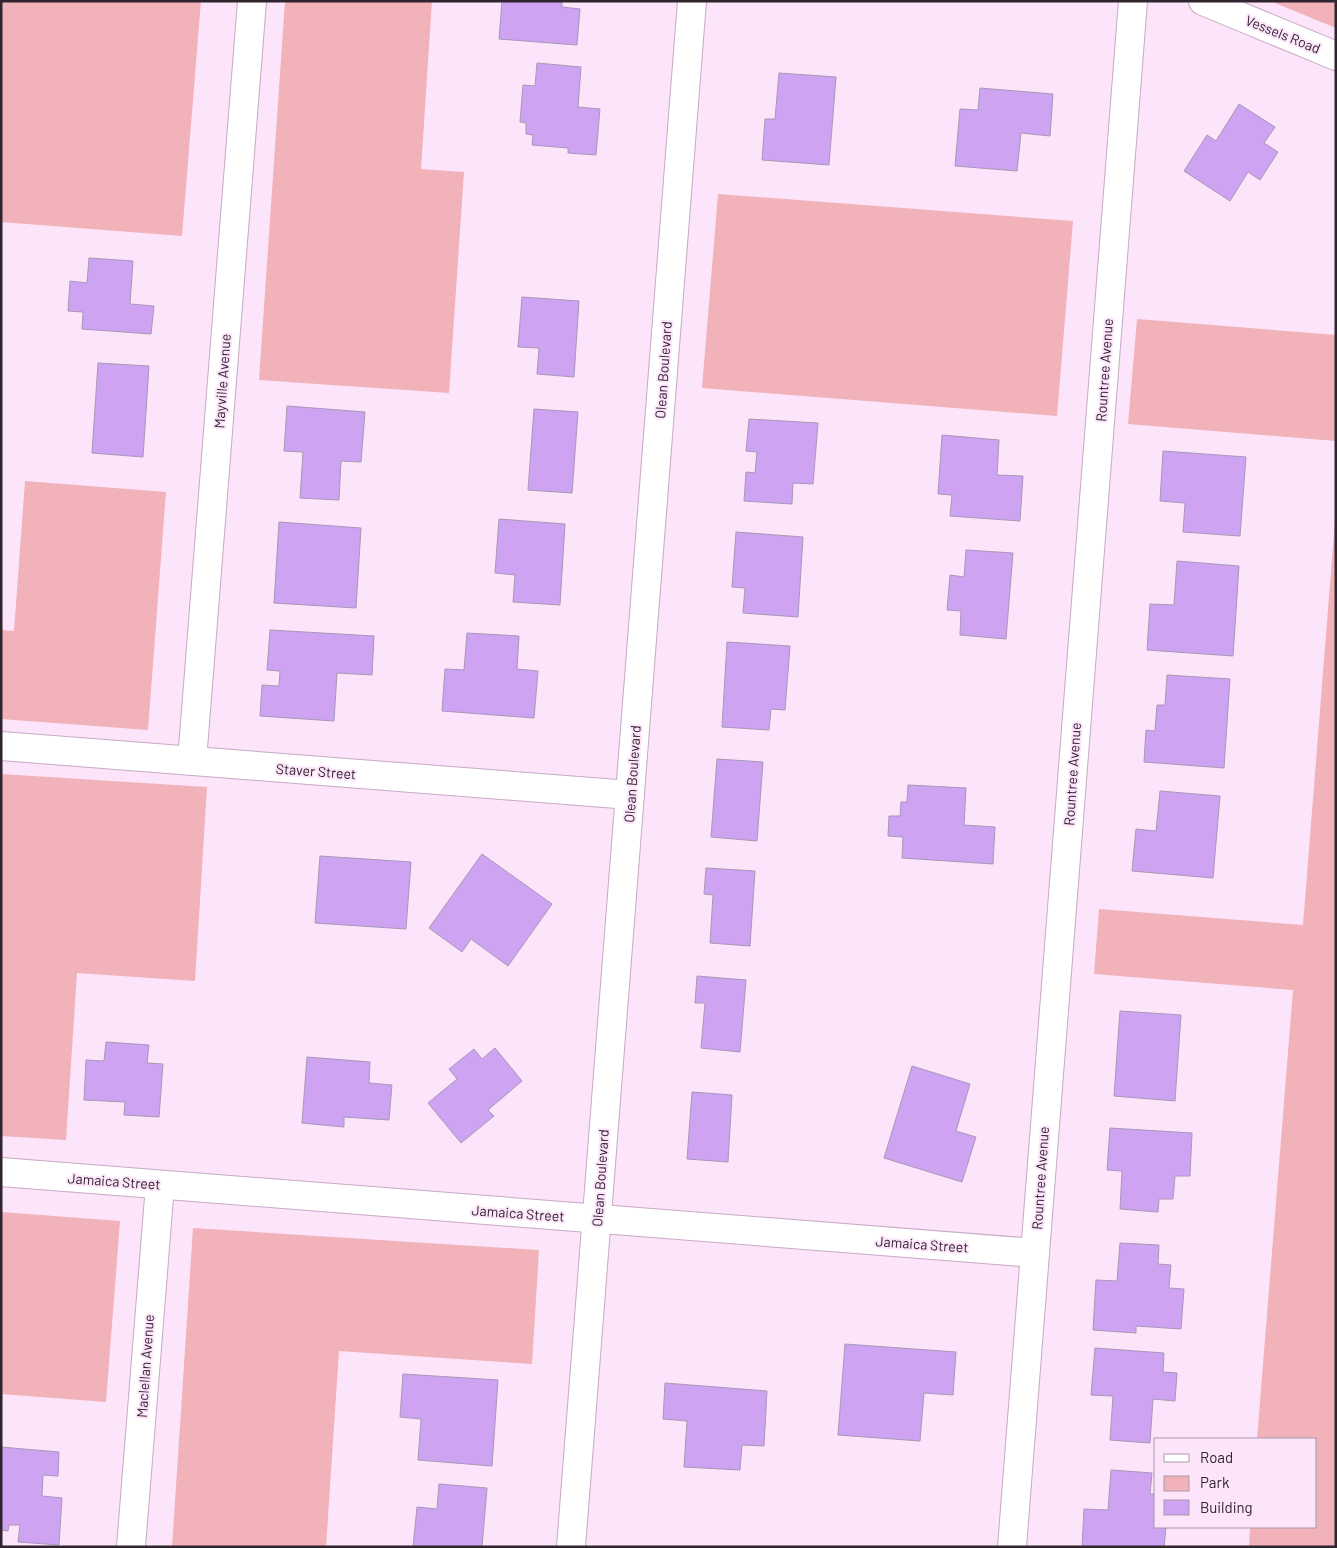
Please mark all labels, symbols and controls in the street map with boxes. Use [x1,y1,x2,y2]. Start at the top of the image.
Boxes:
street label: Vessels Road [1243,11,1323,57]
street label: Rountree Avenue [1092,318,1116,422]
street label: Olean Boulevard [651,321,675,419]
street label: Mayville Avenue [210,333,234,429]
street label: Rountree Avenue [1060,722,1084,826]
street label: Olean Boulevard [620,725,644,823]
street label: Staver Street [275,760,357,782]
street label: Rountree Avenue [1028,1126,1052,1230]
street label: Olean Boulevard [588,1129,612,1227]
street label: Jamaica Street [67,1169,161,1193]
street label: Jamaica Street [471,1201,565,1225]
street label: Jamaica Street [875,1232,969,1256]
street label: Maclellan Avenue [133,1314,157,1418]
legend [1154,1438,1317,1528]
text: Road [1200,1448,1233,1466]
text: Park [1200,1473,1230,1491]
text: Building [1200,1498,1253,1516]

